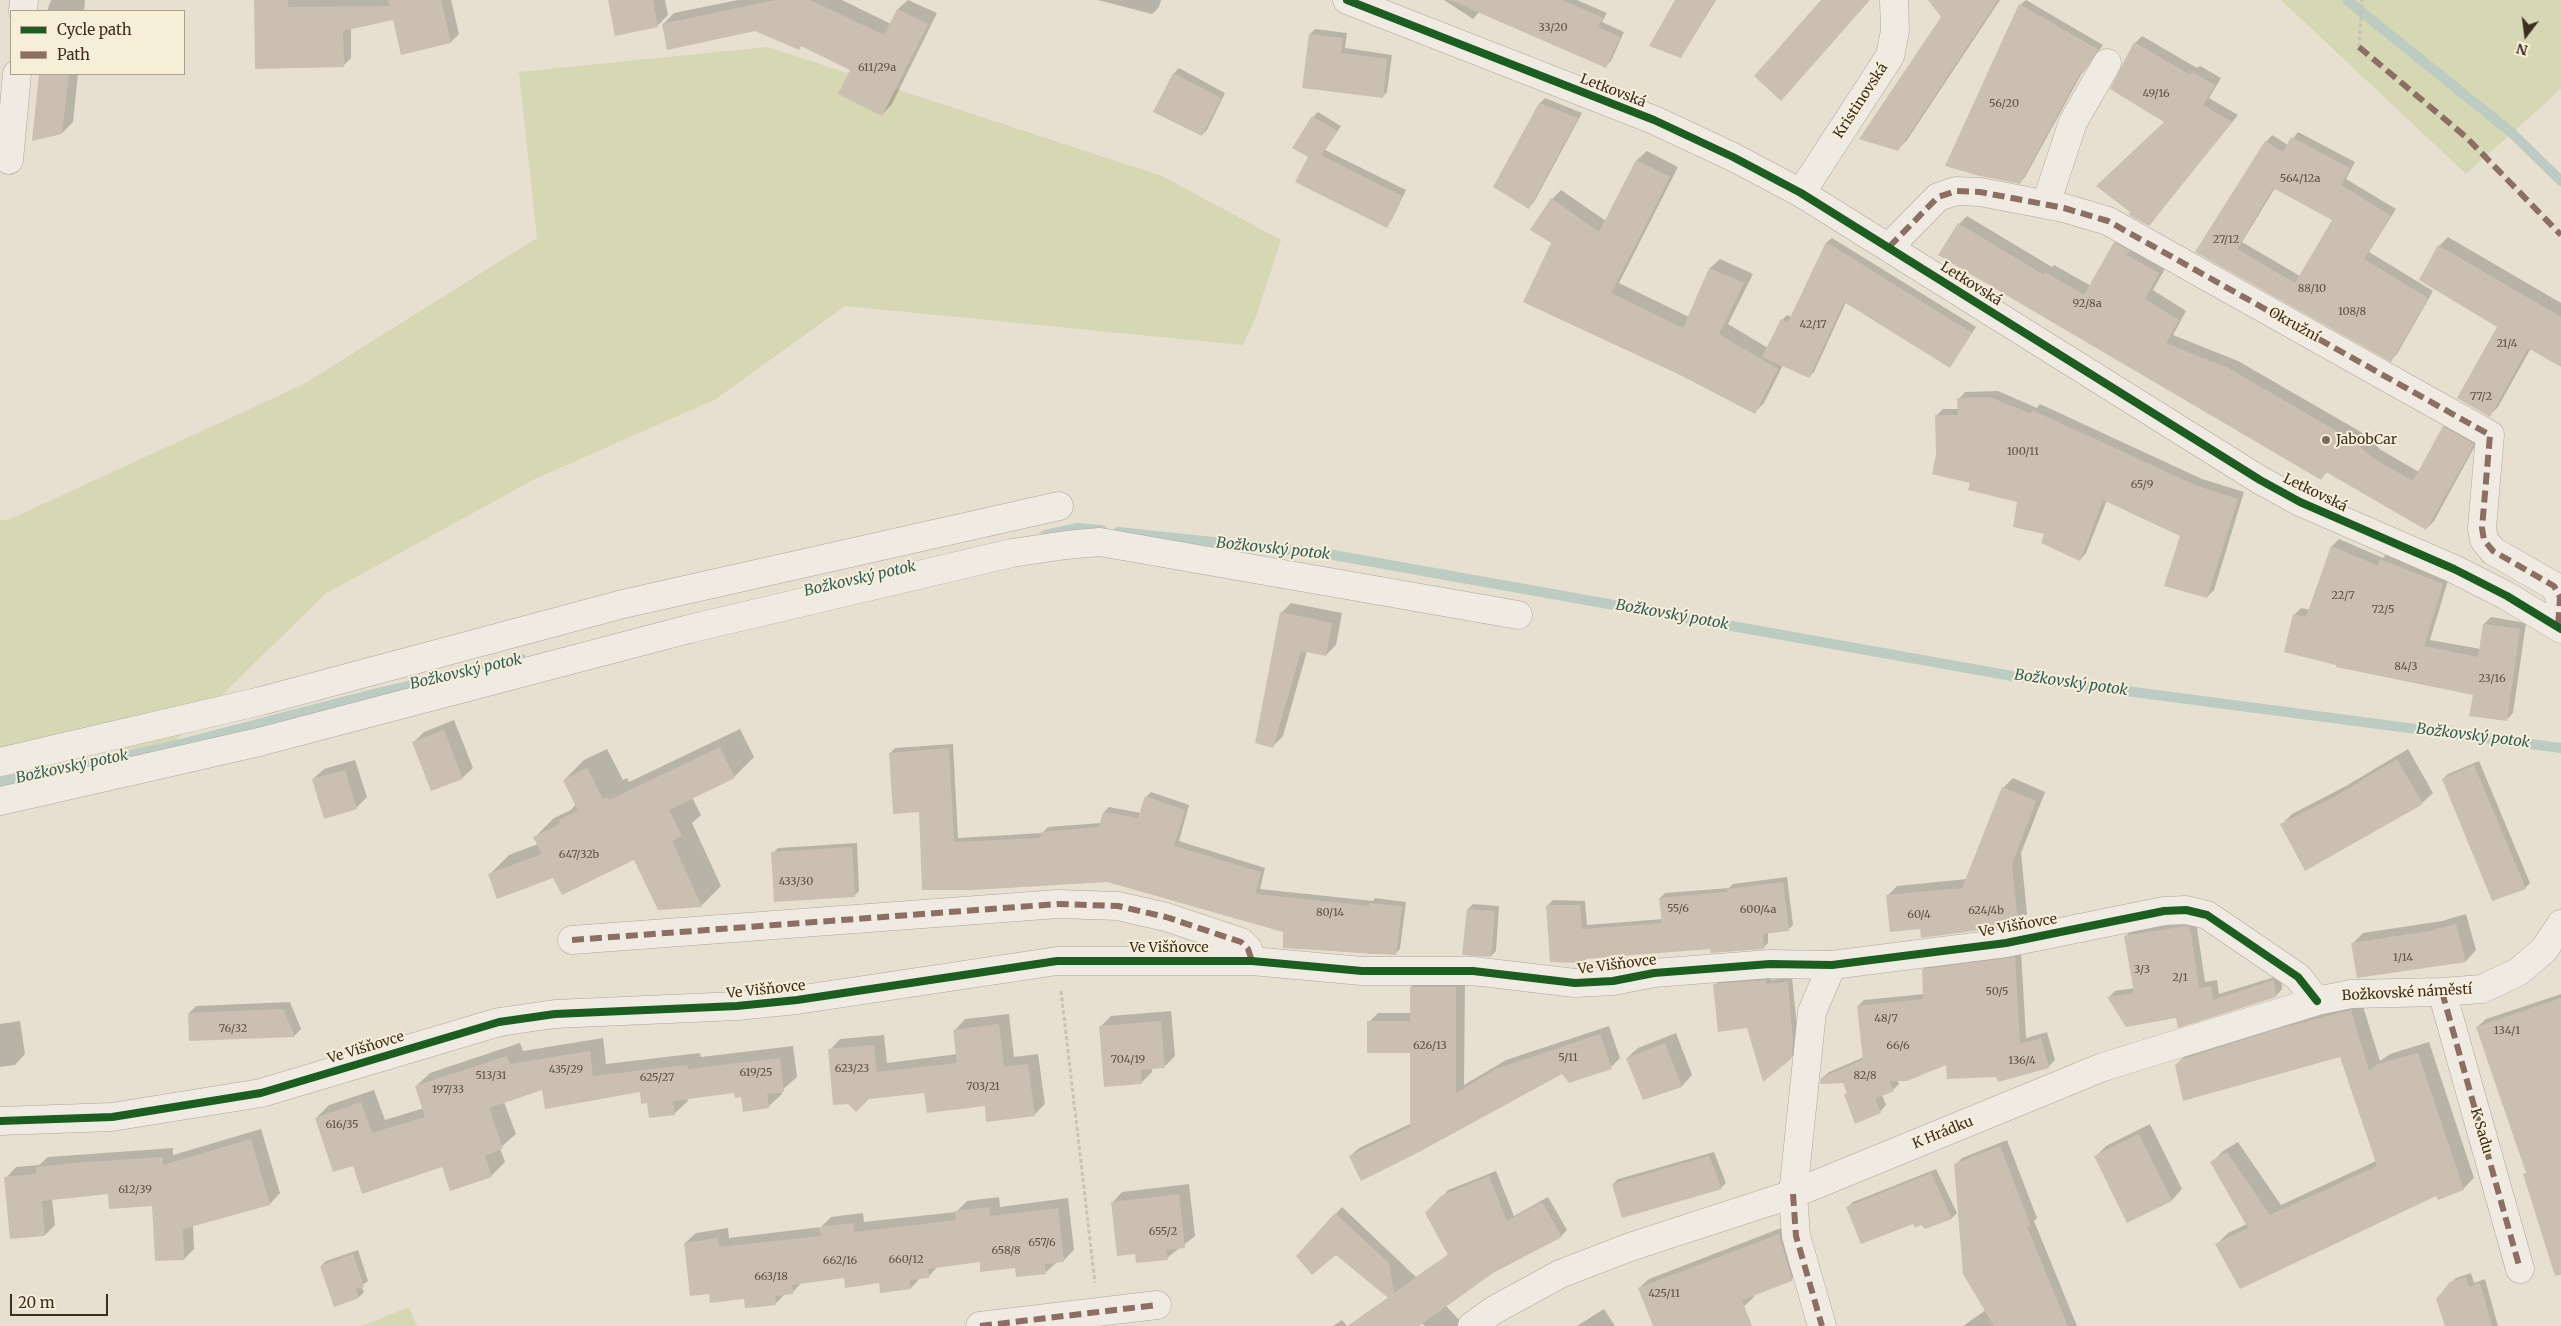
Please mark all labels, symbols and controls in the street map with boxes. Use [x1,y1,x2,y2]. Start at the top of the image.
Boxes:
legend [10,10,185,75]
north arrow [2501,10,2551,60]
text: Cycle path [57,20,132,39]
house number: 33/20 [1538,21,1568,35]
text: N [2514,39,2530,60]
text: Path [57,45,90,64]
street label: Kristinovská [1830,60,1892,142]
house number: 611/29a [858,61,896,75]
street label: Letkovská [1578,71,1648,111]
house number: 49/16 [2142,87,2170,101]
house number: 56/20 [1989,97,2019,111]
house number: 564/12a [2280,172,2320,186]
house number: 27/12 [2213,233,2239,247]
street label: Letkovská [1937,259,2005,309]
house number: 88/10 [2298,282,2326,296]
house number: 92/8a [2072,297,2102,311]
street label: Okružní [2266,304,2322,346]
house number: 108/8 [2338,305,2366,319]
house number: 42/17 [1799,318,1827,332]
house number: 21/4 [2496,337,2518,351]
house number: 77/2 [2470,390,2492,404]
place label: JabobCar [2336,432,2397,448]
marker: JabobCar [2320,434,2332,446]
house number: 100/11 [2007,445,2039,459]
street label: Letkovská [2280,470,2350,516]
house number: 65/9 [2131,478,2153,492]
water label: Božkovský potok [1215,534,1331,564]
water label: Božkovský potok [802,557,918,601]
house number: 22/7 [2331,589,2355,603]
water label: Božkovský potok [1614,596,1730,634]
house number: 72/5 [2372,603,2394,617]
water label: Božkovský potok [408,650,524,694]
house number: 84/3 [2394,660,2418,674]
water label: Božkovský potok [2013,666,2129,700]
house number: 23/16 [2478,672,2506,686]
water label: Božkovský potok [2415,720,2531,752]
water label: Božkovský potok [14,746,130,788]
house number: 647/32b [559,848,599,862]
house number: 433/30 [779,875,813,889]
house number: 55/6 [1667,902,1689,916]
house number: 600/4a [1740,903,1776,917]
house number: 624/4b [1968,904,2004,918]
house number: 80/14 [1316,906,1344,920]
house number: 60/4 [1907,908,1931,922]
street label: Ve Višňovce [1978,911,2058,941]
street label: Ve Višňovce [1129,940,1209,956]
house number: 1/14 [2393,951,2413,965]
street label: Ve Višňovce [1577,952,1657,978]
house number: 3/3 [2134,963,2150,977]
house number: 2/1 [2172,971,2188,985]
street label: Ve Višňovce [726,978,806,1002]
street label: Božkovské náměstí [2341,981,2473,1005]
house number: 50/5 [1986,985,2008,999]
house number: 48/7 [1874,1012,1898,1026]
house number: 76/32 [219,1022,247,1036]
house number: 134/1 [2494,1024,2520,1038]
street label: Ve Višňovce [326,1028,406,1068]
house number: 626/13 [1413,1039,1447,1053]
house number: 66/6 [1886,1039,1910,1053]
house number: 5/11 [1558,1051,1578,1065]
house number: 704/19 [1111,1053,1145,1067]
house number: 136/4 [2008,1054,2036,1068]
house number: 623/23 [835,1062,869,1076]
house number: 435/29 [549,1063,583,1077]
house number: 619/25 [740,1066,772,1080]
house number: 513/31 [475,1069,507,1083]
house number: 82/8 [1853,1069,1877,1083]
house number: 625/27 [640,1071,674,1085]
house number: 703/21 [966,1080,1000,1094]
house number: 197/33 [432,1083,464,1097]
street label: K Sadu [2466,1106,2496,1156]
street label: K Hrádku [1910,1113,1976,1153]
house number: 616/35 [326,1118,358,1132]
house number: 612/39 [118,1183,152,1197]
house number: 655/2 [1149,1225,1177,1239]
house number: 657/6 [1028,1236,1056,1250]
house number: 658/8 [991,1244,1021,1258]
house number: 660/12 [888,1253,924,1267]
house number: 662/16 [823,1254,857,1268]
house number: 663/18 [754,1270,788,1284]
scale bar [12,1284,110,1316]
house number: 425/11 [1648,1287,1680,1301]
text: 20 m [18,1293,55,1312]

